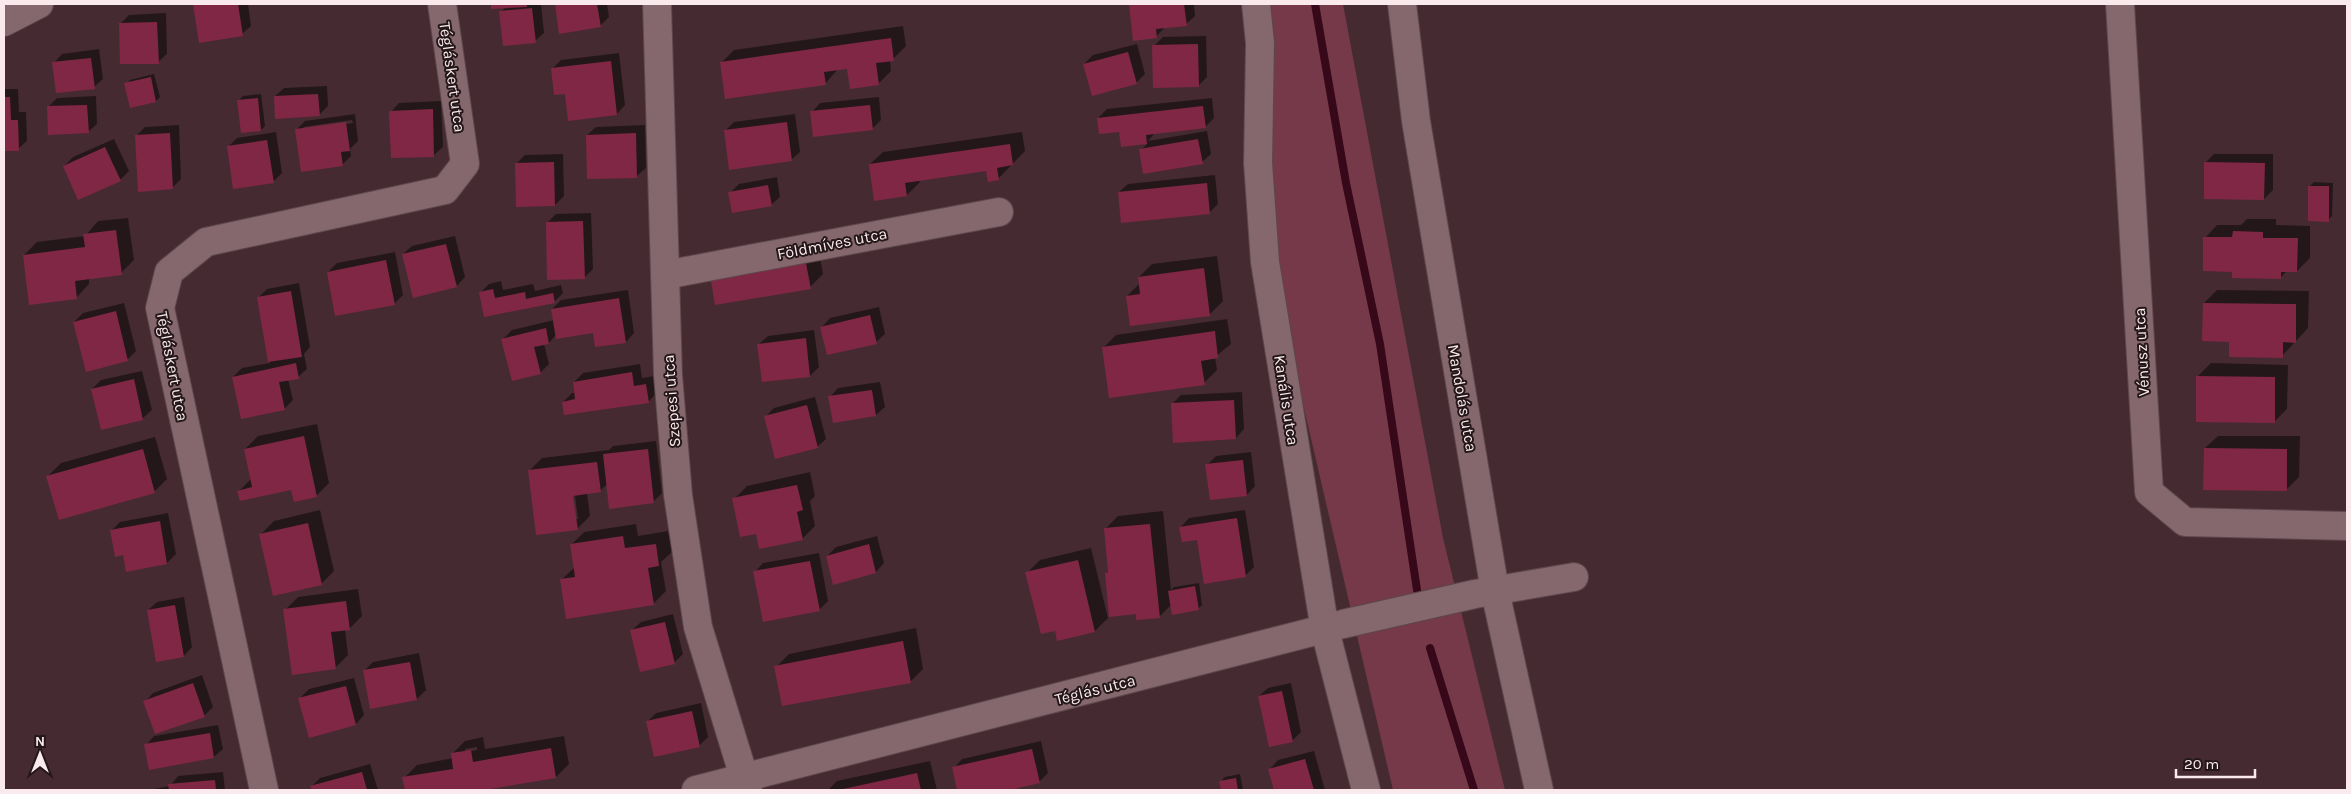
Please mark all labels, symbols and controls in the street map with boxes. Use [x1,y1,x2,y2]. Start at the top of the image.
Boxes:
street label: Tégláskert utca [435,21,470,134]
street label: Földmíves utca [776,224,889,263]
street label: Vénusz utca [2130,307,2153,397]
street label: Tégláskert utca [153,310,192,423]
street label: Mandolás utca [1444,343,1481,453]
street label: Szepesi utca [659,354,684,448]
street label: Kanális utca [1270,354,1303,447]
street label: Téglás utca [1053,670,1137,709]
north arrow [15,729,65,779]
text: N [35,733,45,750]
scale bar [2176,746,2255,778]
text: 20 m [2184,755,2219,773]

